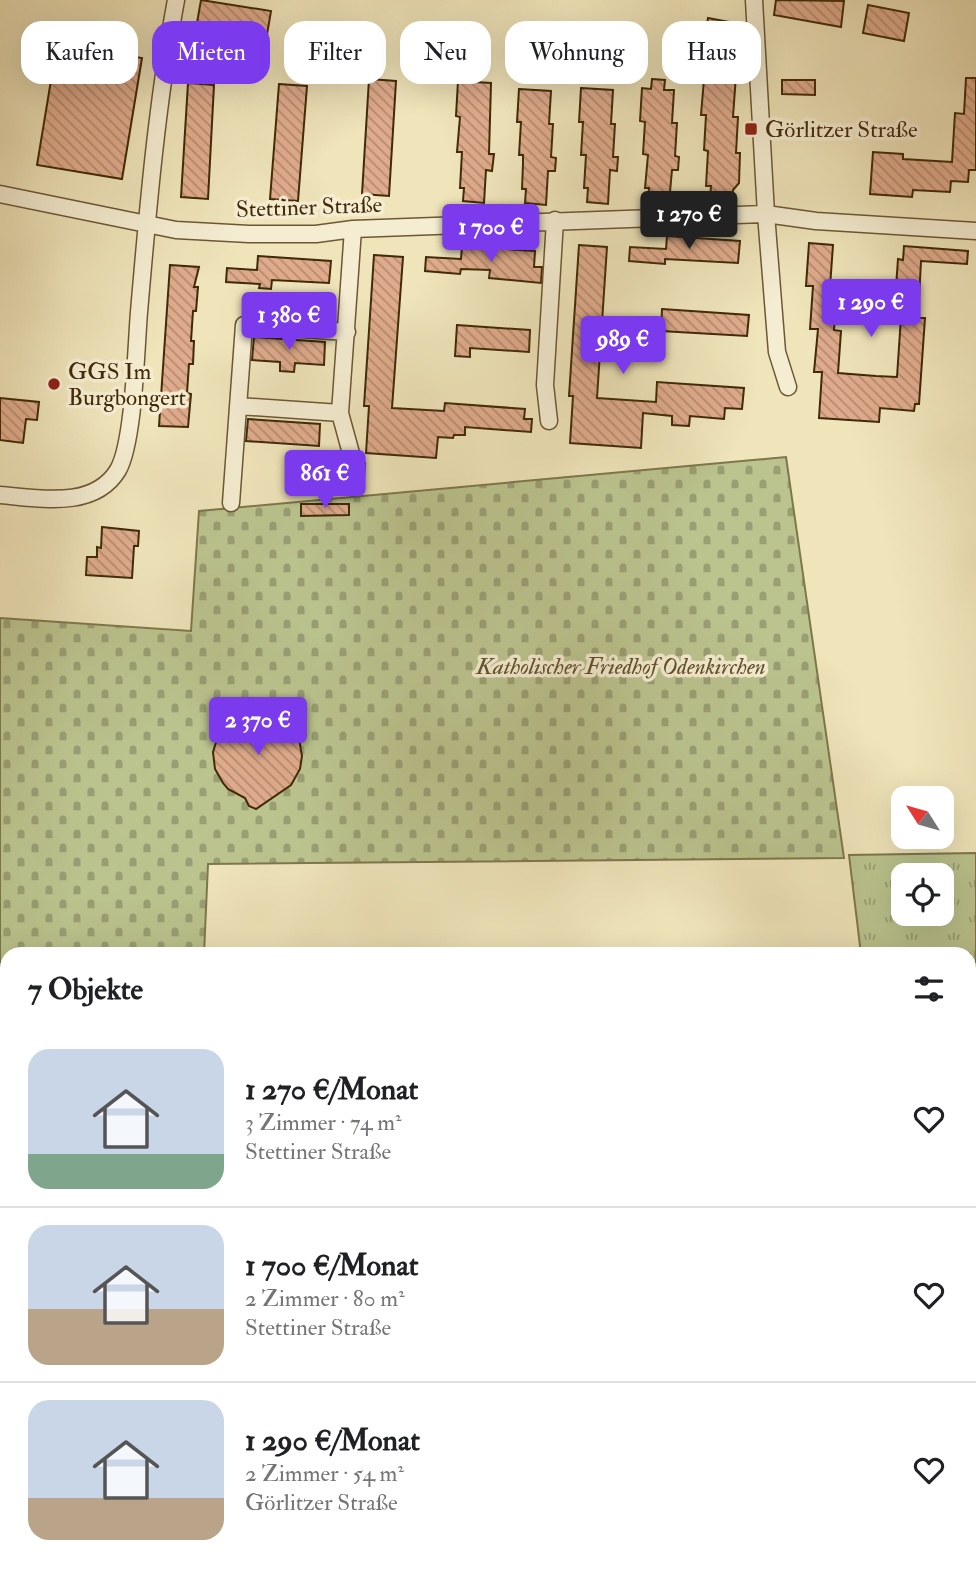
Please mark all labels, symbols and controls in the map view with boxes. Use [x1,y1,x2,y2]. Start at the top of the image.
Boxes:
chip: Kaufen [21,21,138,84]
chip: Mieten [152,21,270,84]
chip: Filter [284,21,386,84]
chip: Neu [400,21,491,84]
chip: Wohnung [505,21,648,84]
chip: Haus [662,21,761,84]
place label: Görlitzer Straße [765,115,918,144]
marker: Görlitzer Straße [743,121,759,137]
street label: Stettiner Straße [235,190,383,224]
pin: 1 270 € [624,191,754,251]
text: 1 270 € [656,199,722,228]
pin: 1 700 € [426,204,556,264]
text: 1 700 € [458,212,524,241]
pin: 1 290 € [806,280,936,339]
text: 1 290 € [838,287,904,316]
pin: 1 380 € [224,292,354,352]
text: 1 380 € [258,300,320,329]
pin: 989 € [574,316,672,376]
text: 989 € [597,324,649,353]
place label: GGS Im Burgbongert [68,357,186,412]
marker: GGS Im Burgbongert [46,376,62,392]
pin: 861 € [276,450,374,510]
text: 861 € [301,458,349,487]
park label: Katholischer Friedhof Odenkirchen [475,652,766,681]
pin: 2 370 € [193,698,323,757]
text: 2 370 € [225,705,291,734]
north arrow [891,786,954,849]
map controls [891,786,954,926]
button: locate [891,863,954,926]
icon: filters [910,970,948,1008]
text: 7 Objekte [28,971,143,1008]
text: 1 270 €/Monat [245,1071,418,1108]
icon: home [84,1077,168,1161]
icon: heart [910,1100,948,1138]
text: 3 Zimmer · 74 m² [245,1108,402,1137]
text: Stettiner Straße [245,1137,391,1166]
text: 1 700 €/Monat [245,1247,419,1284]
icon: home [84,1253,168,1337]
icon: heart [910,1276,948,1314]
text: 2 Zimmer · 80 m² [245,1284,405,1313]
text: Stettiner Straße [245,1313,391,1342]
text: 1 290 €/Monat [245,1422,420,1459]
icon: home [84,1428,168,1512]
icon: heart [910,1451,948,1489]
text: 2 Zimmer · 54 m² [245,1459,404,1488]
text: Görlitzer Straße [245,1488,398,1517]

